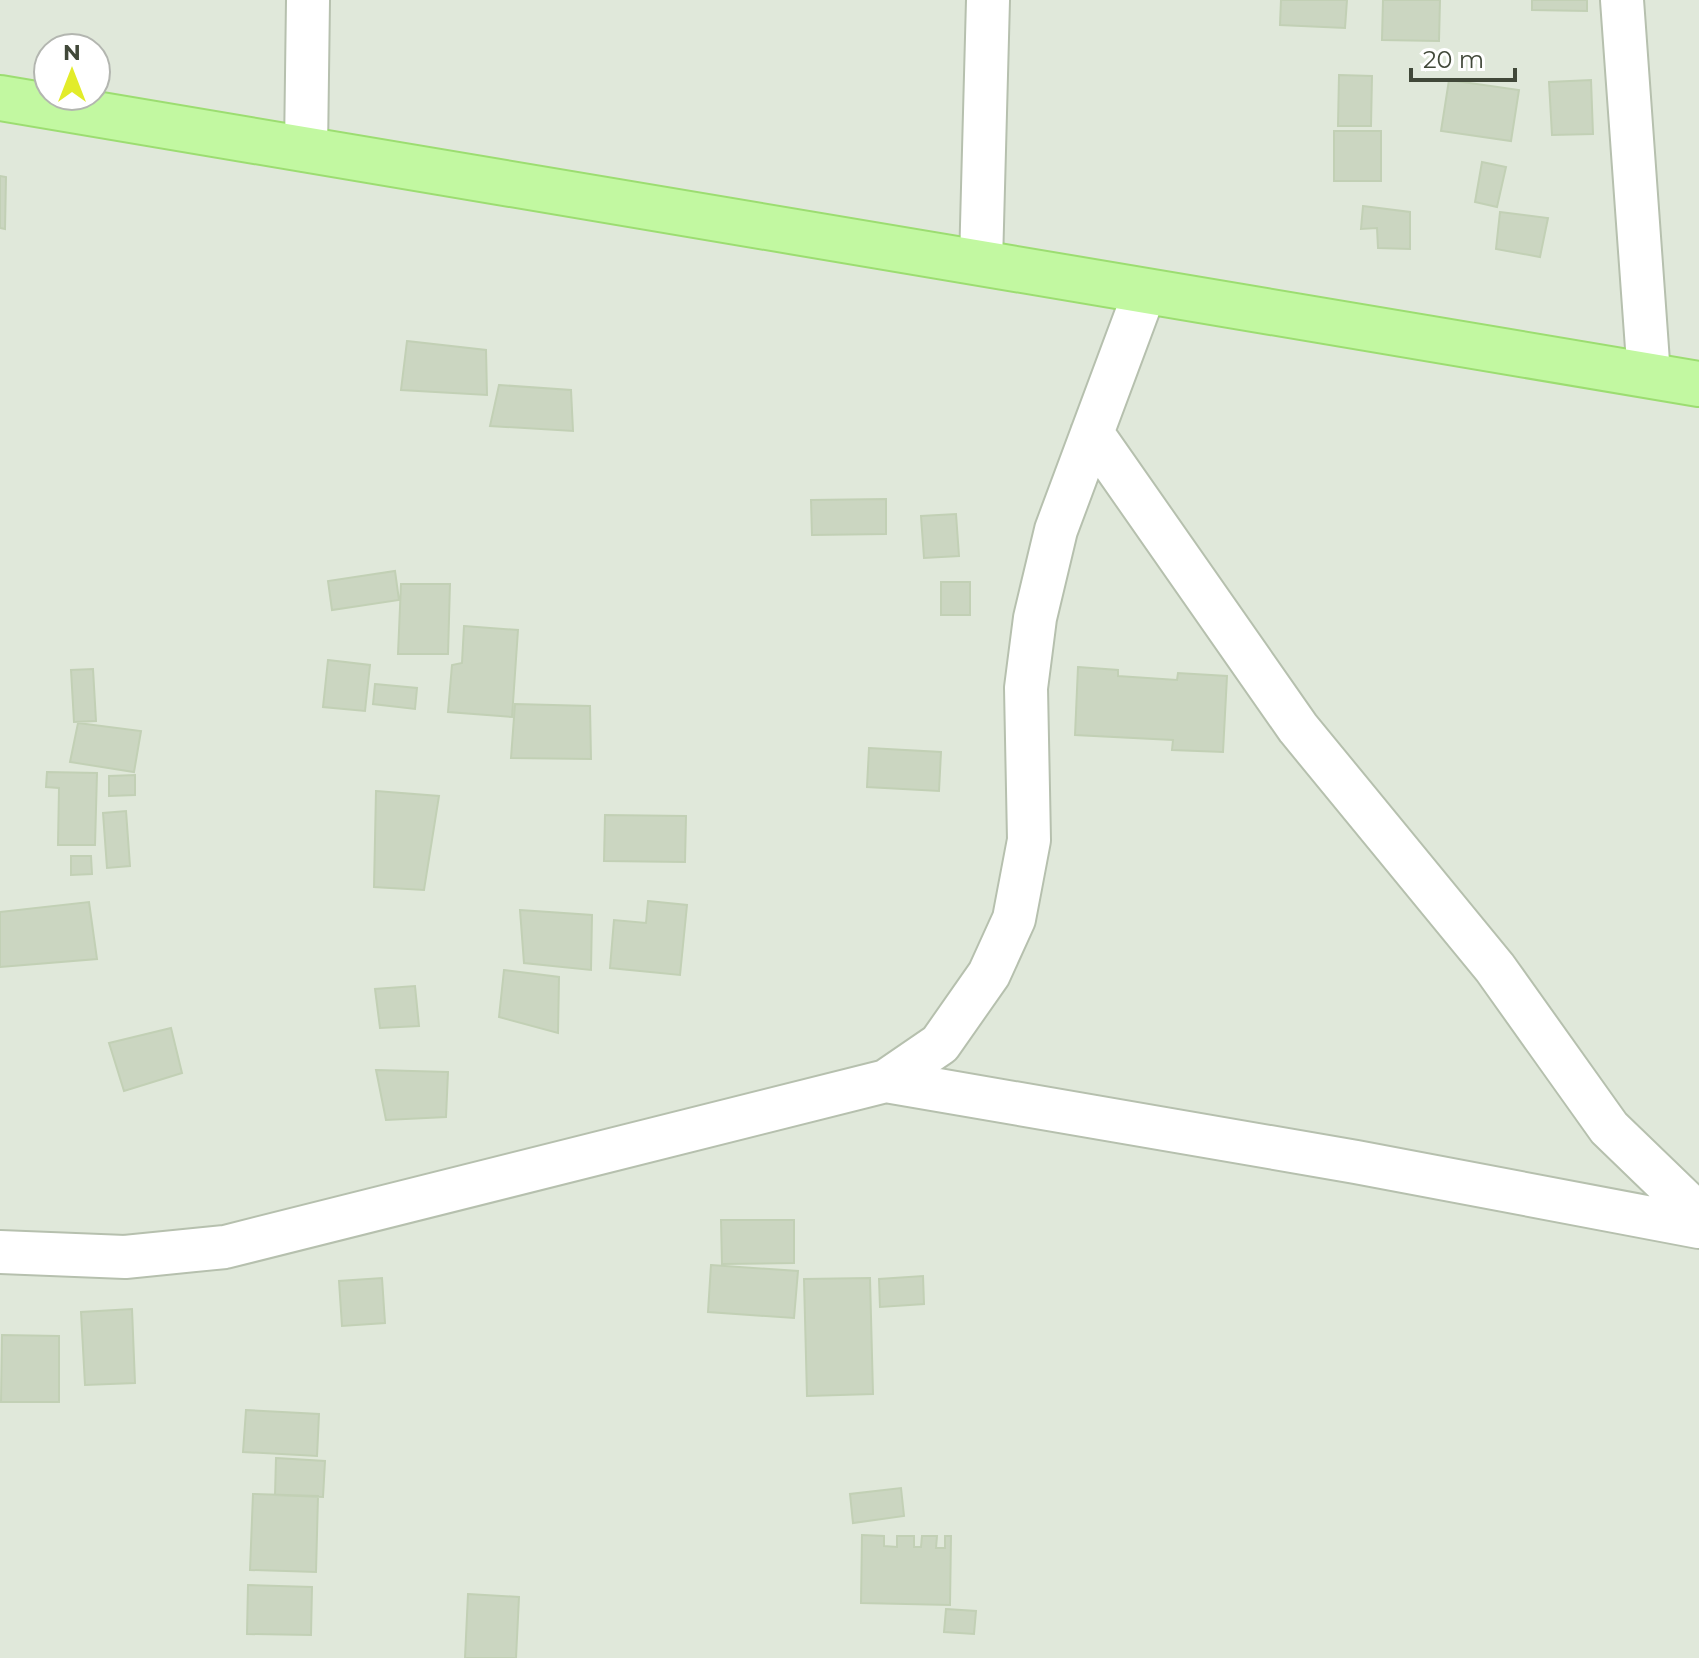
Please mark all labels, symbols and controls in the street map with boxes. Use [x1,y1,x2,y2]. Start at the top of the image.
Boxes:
north arrow [32,32,112,112]
scale bar [1411,32,1515,82]
text: N [63,39,81,66]
text: 20 m [1423,45,1484,74]

